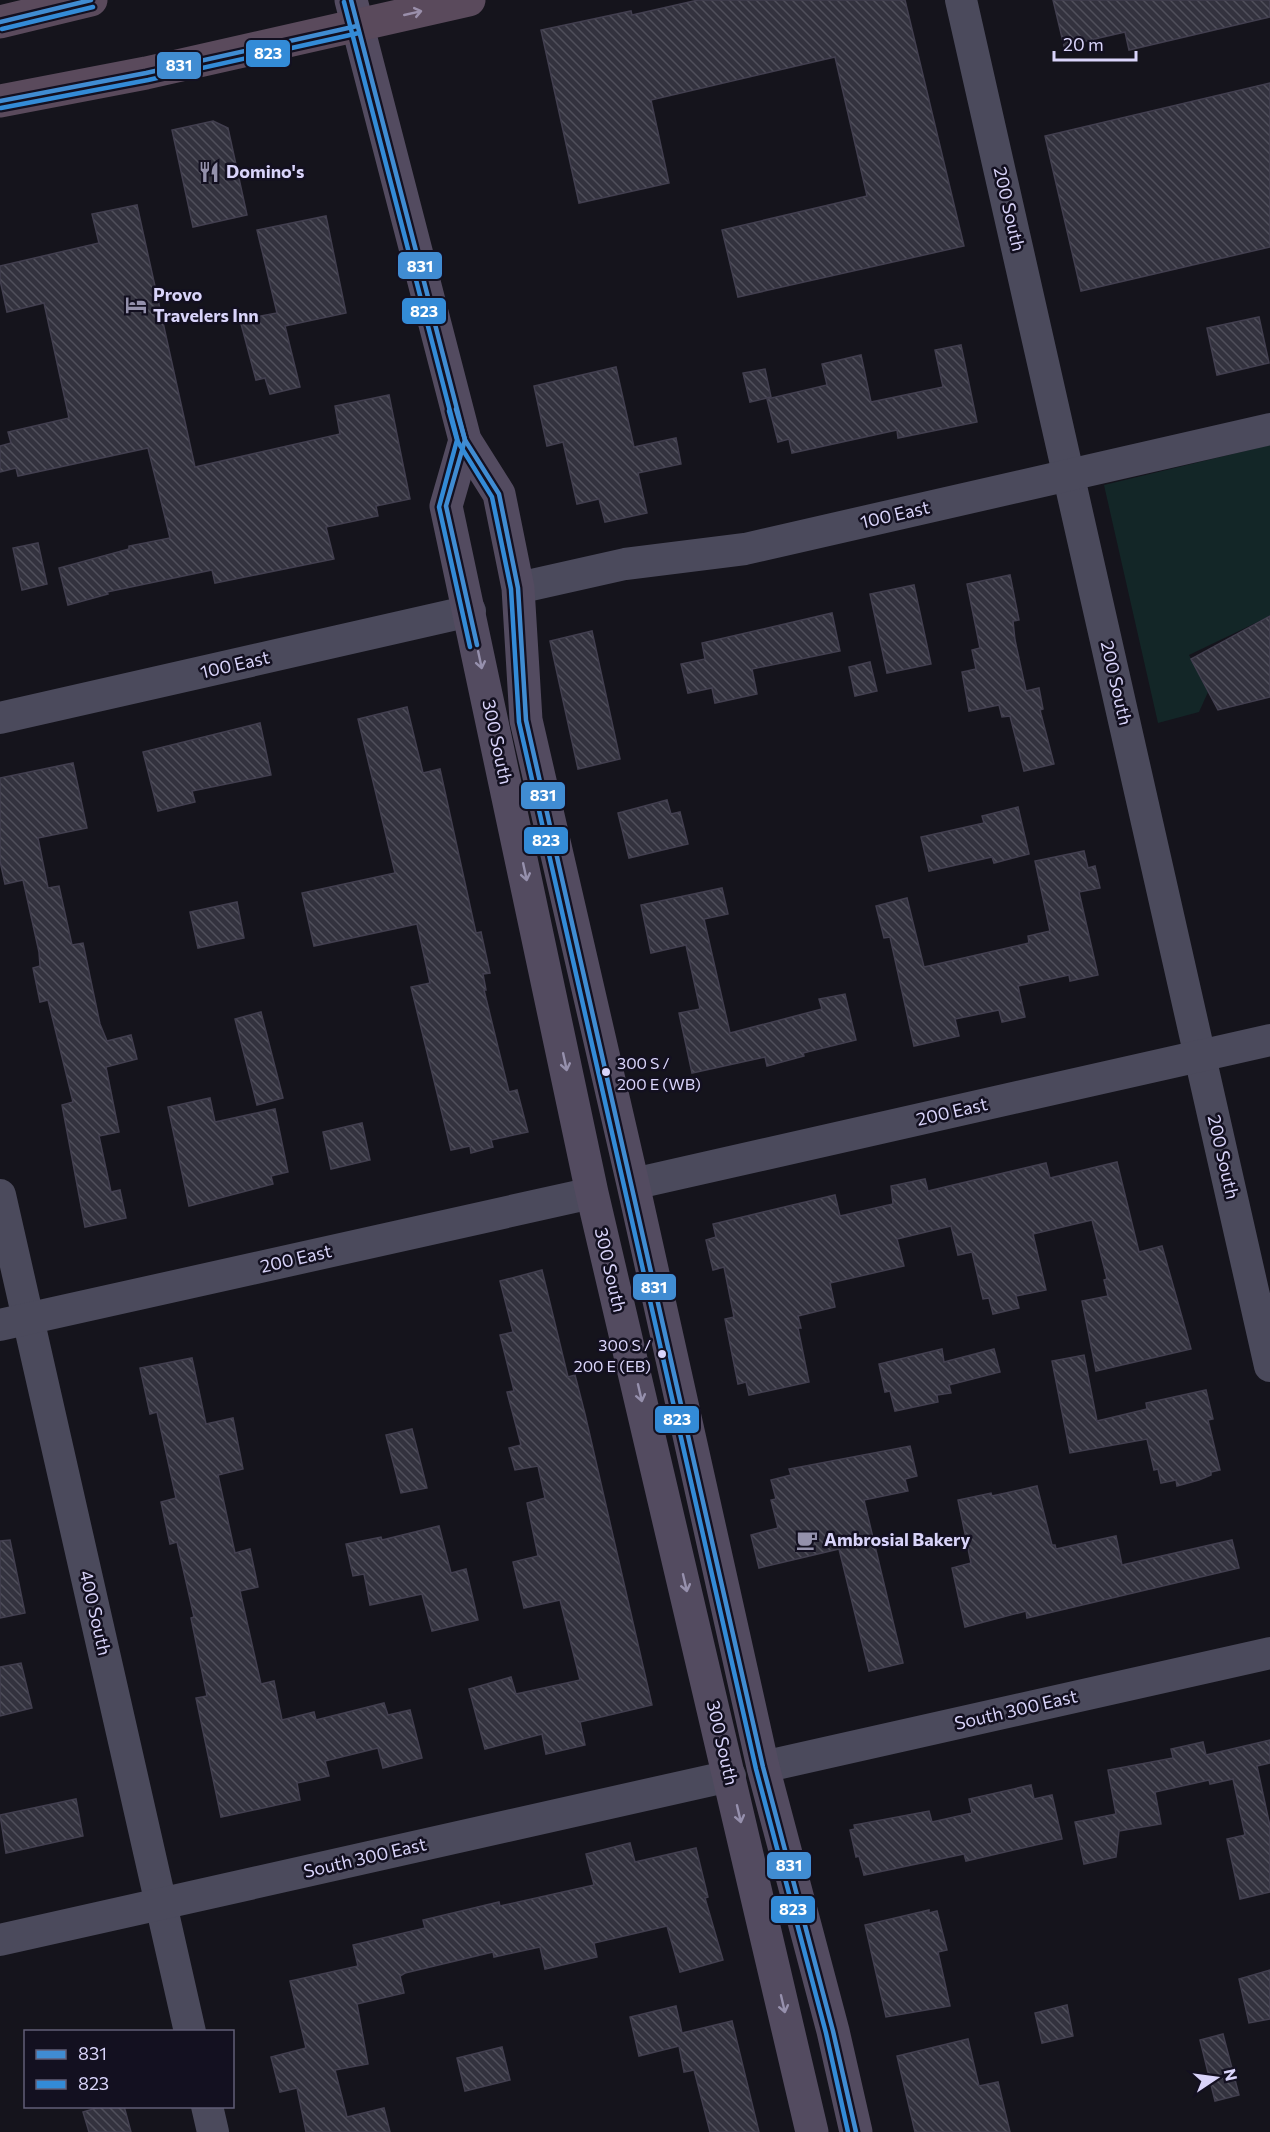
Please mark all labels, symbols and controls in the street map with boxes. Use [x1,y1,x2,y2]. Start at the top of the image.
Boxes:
one-way arrow [404,6,423,18]
scale bar [1054,24,1136,62]
text: 20 m [1063,33,1104,55]
line badge: 823 [245,39,291,68]
text: 823 [254,43,282,62]
line badge: 831 [156,51,202,80]
text: 831 [166,55,192,74]
restaurant icon: Domino's [197,160,221,184]
place label: Domino's [226,160,304,182]
street label: 200 South [990,164,1030,253]
line badge: 831 [397,251,443,280]
text: 831 [407,256,433,275]
place label: Provo Travelers Inn [153,283,259,326]
hotel icon: Provo Travelers Inn [124,293,148,317]
line badge: 823 [401,297,447,325]
text: 823 [410,301,438,320]
street label: 100 East [858,495,931,533]
street label: 200 South [1097,638,1137,727]
street label: 100 East [198,645,271,683]
one-way arrow [475,650,486,670]
street label: 300 South [478,697,518,786]
line badge: 831 [520,781,566,810]
text: 831 [530,785,556,804]
line badge: 823 [523,826,569,855]
text: 823 [532,830,560,849]
one-way arrow [519,862,531,881]
one-way arrow [560,1052,571,1072]
place label: 300 S / 200 E (WB) [617,1053,701,1093]
marker: 300 S / 200 E (WB) [600,1066,612,1078]
street label: 200 East [914,1092,990,1130]
street label: 200 South [1204,1112,1244,1201]
street label: 300 South [591,1225,631,1314]
street label: 200 East [258,1239,334,1277]
line badge: 831 [632,1273,677,1301]
text: 831 [641,1277,667,1296]
place label: 300 S / 200 E (EB) [574,1335,651,1375]
marker: 300 S / 200 E (EB) [656,1348,668,1360]
one-way arrow [634,1383,646,1402]
line badge: 823 [654,1405,700,1434]
text: 823 [663,1409,691,1428]
cafe icon: Ambrosial Bakery [795,1528,819,1552]
place label: Ambrosial Bakery [824,1528,970,1550]
street label: 400 South [75,1568,116,1658]
one-way arrow [679,1573,691,1592]
street label: South 300 East [952,1684,1079,1734]
street label: 300 South [703,1698,743,1787]
one-way arrow [734,1803,745,1823]
street label: South 300 East [301,1832,428,1882]
line badge: 831 [766,1851,812,1880]
text: 831 [776,1855,802,1874]
line badge: 823 [770,1895,816,1924]
text: 823 [779,1899,807,1918]
one-way arrow [777,1994,789,2013]
legend [24,2030,234,2108]
text: 831 [78,2042,107,2064]
north arrow [1186,2048,1246,2108]
text: N [1220,2067,1242,2082]
text: 823 [78,2072,109,2094]

